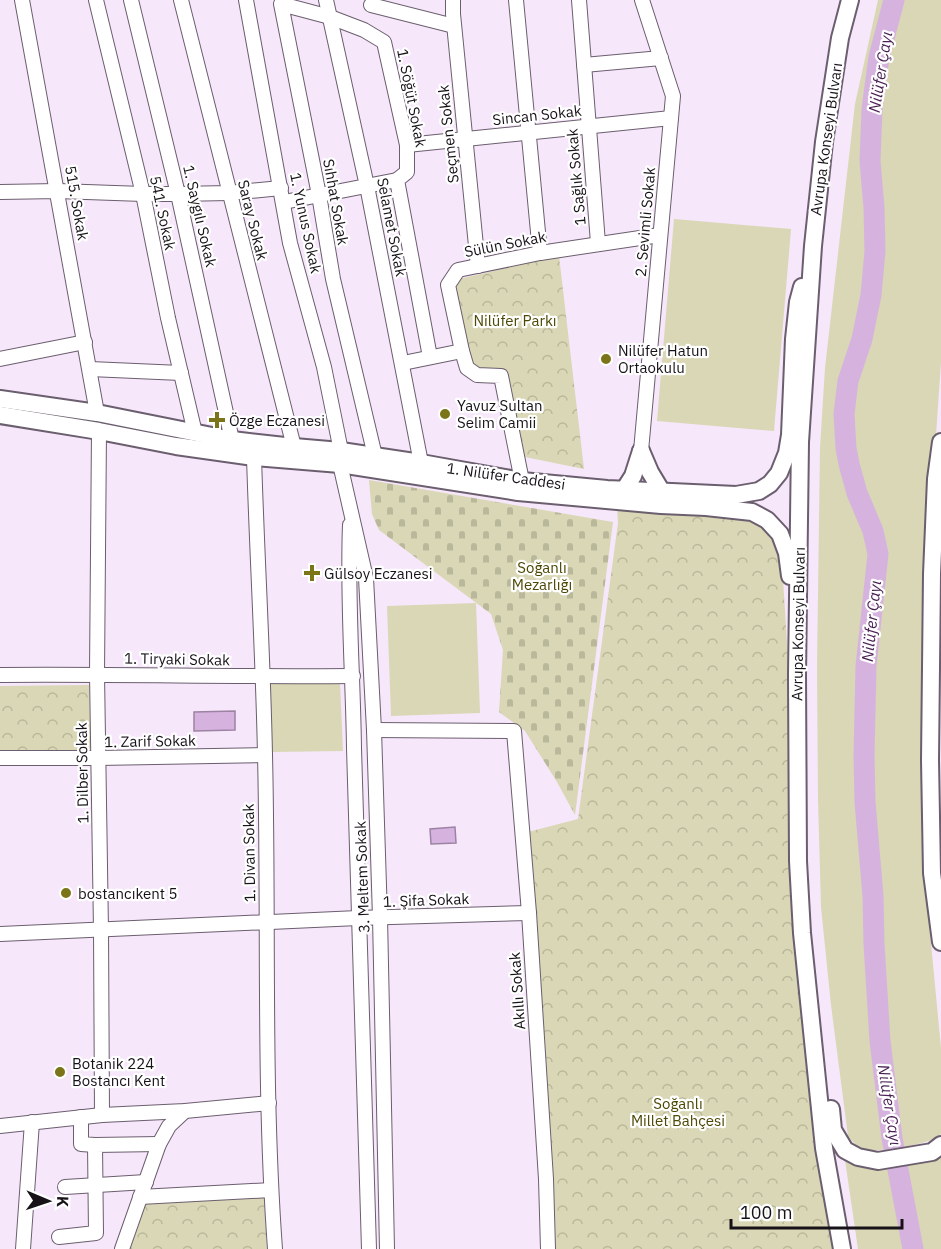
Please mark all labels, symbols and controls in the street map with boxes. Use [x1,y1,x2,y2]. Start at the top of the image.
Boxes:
water label: Nilüfer Çayı [864,30,896,114]
street label: 1. Söğüt Sokak [393,47,431,149]
street label: Avrupa Konseyi Bulvarı [806,61,846,217]
street label: Seçmen Sokak [433,84,463,184]
street label: Sincan Sokak [492,101,583,129]
street label: 1 Sağlık Sokak [562,128,590,226]
street label: Sıhhat Sokak [319,157,353,247]
street label: 1. Saygılı Sokak [179,163,221,269]
street label: 515. Sokak [61,164,93,242]
street label: 2. Sevimli Sokak [631,166,659,278]
street label: 1. Yunus Sokak [286,171,326,275]
street label: 541. Sokak [146,174,180,252]
street label: Selamet Sokak [373,176,411,278]
street label: Saray Sokak [234,178,272,262]
street label: Sülün Sokak [463,227,548,261]
park label: Nilüfer Parkı [473,311,557,330]
place label: Nilüfer Hatun Ortaokulu [618,341,708,377]
marker: Nilüfer Hatun Ortaokulu [599,352,613,366]
place label: Yavuz Sultan Selim Camii [457,396,542,432]
marker: Yavuz Sultan Selim Camii [438,407,452,421]
place label: Özge Eczanesi [229,411,325,430]
marker: Özge Eczanesi [210,413,224,427]
street label: 1. Nilüfer Caddesi [445,458,567,494]
street label: Avrupa Konseyi Bulvarı [787,547,809,701]
park label: Soğanlı Mezarlığı [512,558,572,594]
place label: Gülsoy Eczanesi [324,564,433,583]
marker: Gülsoy Eczanesi [305,566,319,580]
water label: Nilüfer Çayı [857,579,885,663]
street label: 1. Tiryaki Sokak [124,649,230,669]
street label: 1. Dilber Sokak [72,722,92,824]
street label: 1. Zarif Sokak [104,731,196,751]
street label: 1. Divan Sokak [239,803,259,902]
street label: 3. Meltem Sokak [351,821,373,933]
place label: bostancıkent 5 [78,884,178,903]
marker: bostancıkent 5 [59,886,73,900]
street label: 1. Şifa Sokak [383,889,470,911]
street label: Akıllı Sokak [505,952,529,1030]
place label: Botanik 224 Bostancı Kent [72,1054,165,1090]
water label: Nilüfer Çayı [874,1063,906,1147]
marker: Botanik 224 Bostancı Kent [53,1065,67,1079]
park label: Soğanlı Millet Bahçesi [631,1094,725,1130]
north arrow [18,1171,78,1231]
scale bar [731,1192,902,1230]
text: K [53,1196,73,1207]
text: 100 m [740,1201,792,1224]

